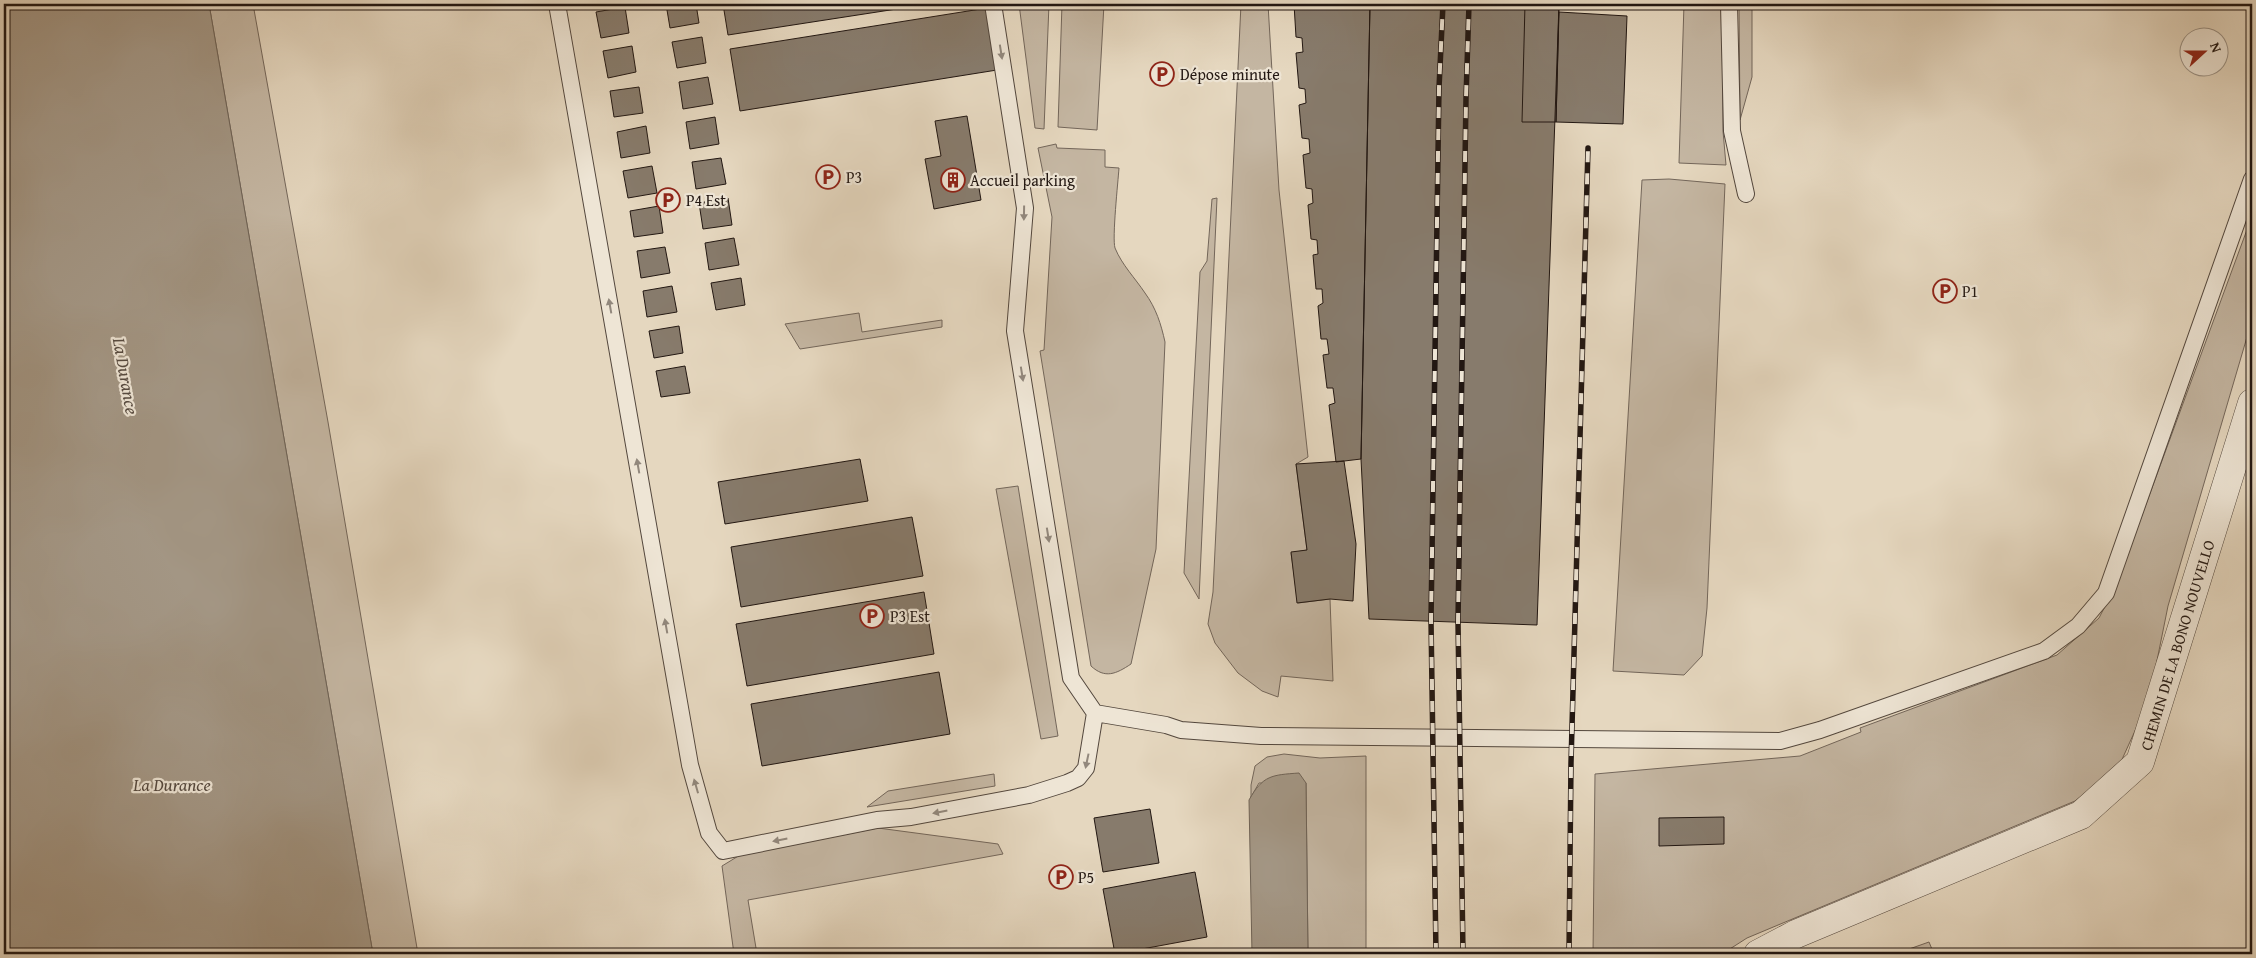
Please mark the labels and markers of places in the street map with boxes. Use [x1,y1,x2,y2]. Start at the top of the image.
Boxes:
parking icon: Dépose minute [1149,61,1175,87]
place label: Dépose minute [1180,62,1280,86]
parking icon: P3 [815,164,841,190]
place label: P3 [846,165,862,189]
building icon: Accueil parking [940,167,966,193]
place label: Accueil parking [970,168,1075,192]
parking icon: P4 Est [655,187,681,213]
place label: P4 Est [686,188,726,212]
parking icon: P1 [1932,278,1958,304]
place label: P1 [1962,279,1978,303]
parking icon: P3 Est [859,603,885,629]
place label: P3 Est [890,604,930,628]
parking icon: P5 [1048,864,1074,890]
place label: P5 [1078,865,1094,889]

